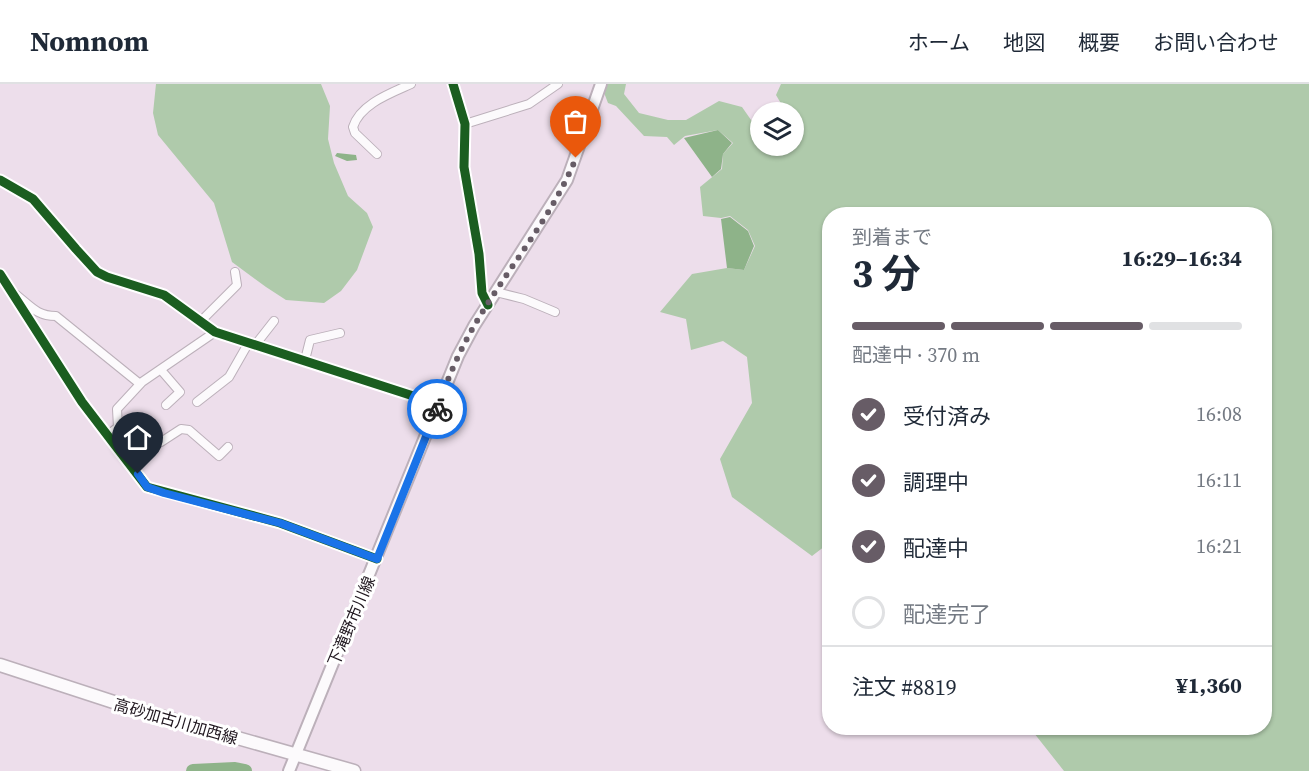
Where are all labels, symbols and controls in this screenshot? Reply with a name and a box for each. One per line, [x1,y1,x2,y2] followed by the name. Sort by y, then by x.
[30,22,149,60] text: Nomnom
[908,28,970,57] text: ホーム
[1003,28,1045,57] text: 地図
[1078,28,1120,57] text: 概要
[1153,28,1279,57] text: お問い合わせ
[550,96,601,158] pin
[750,102,804,156] map controls
[750,102,804,156] button: layers
[559,105,592,138] icon: bag
[852,223,932,251] text: 到着まで
[1122,243,1242,273] text: 16:29–16:34
[852,247,920,300] text: 3 分
[852,341,980,369] text: 配達中 · 370 m
[407,379,467,439] courier
[421,393,454,426] icon: bike
[852,398,885,431] icon: check
[1196,400,1242,428] text: 16:08
[903,401,991,431] text: 受付済み
[112,412,163,474] pin
[121,421,154,454] icon: home
[852,464,885,497] icon: check
[1196,466,1242,494] text: 16:11
[903,467,969,497] text: 調理中
[852,530,885,563] icon: check
[1196,532,1242,560] text: 16:21
[903,533,969,563] text: 配達中
[322,573,380,669] street label: 下滝野市川線
[903,599,991,629] text: 配達完了
[1176,670,1242,700] text: ¥1,360
[852,672,957,702] text: 注文 #8819
[111,693,241,749] street label: 高砂加古川加西線

